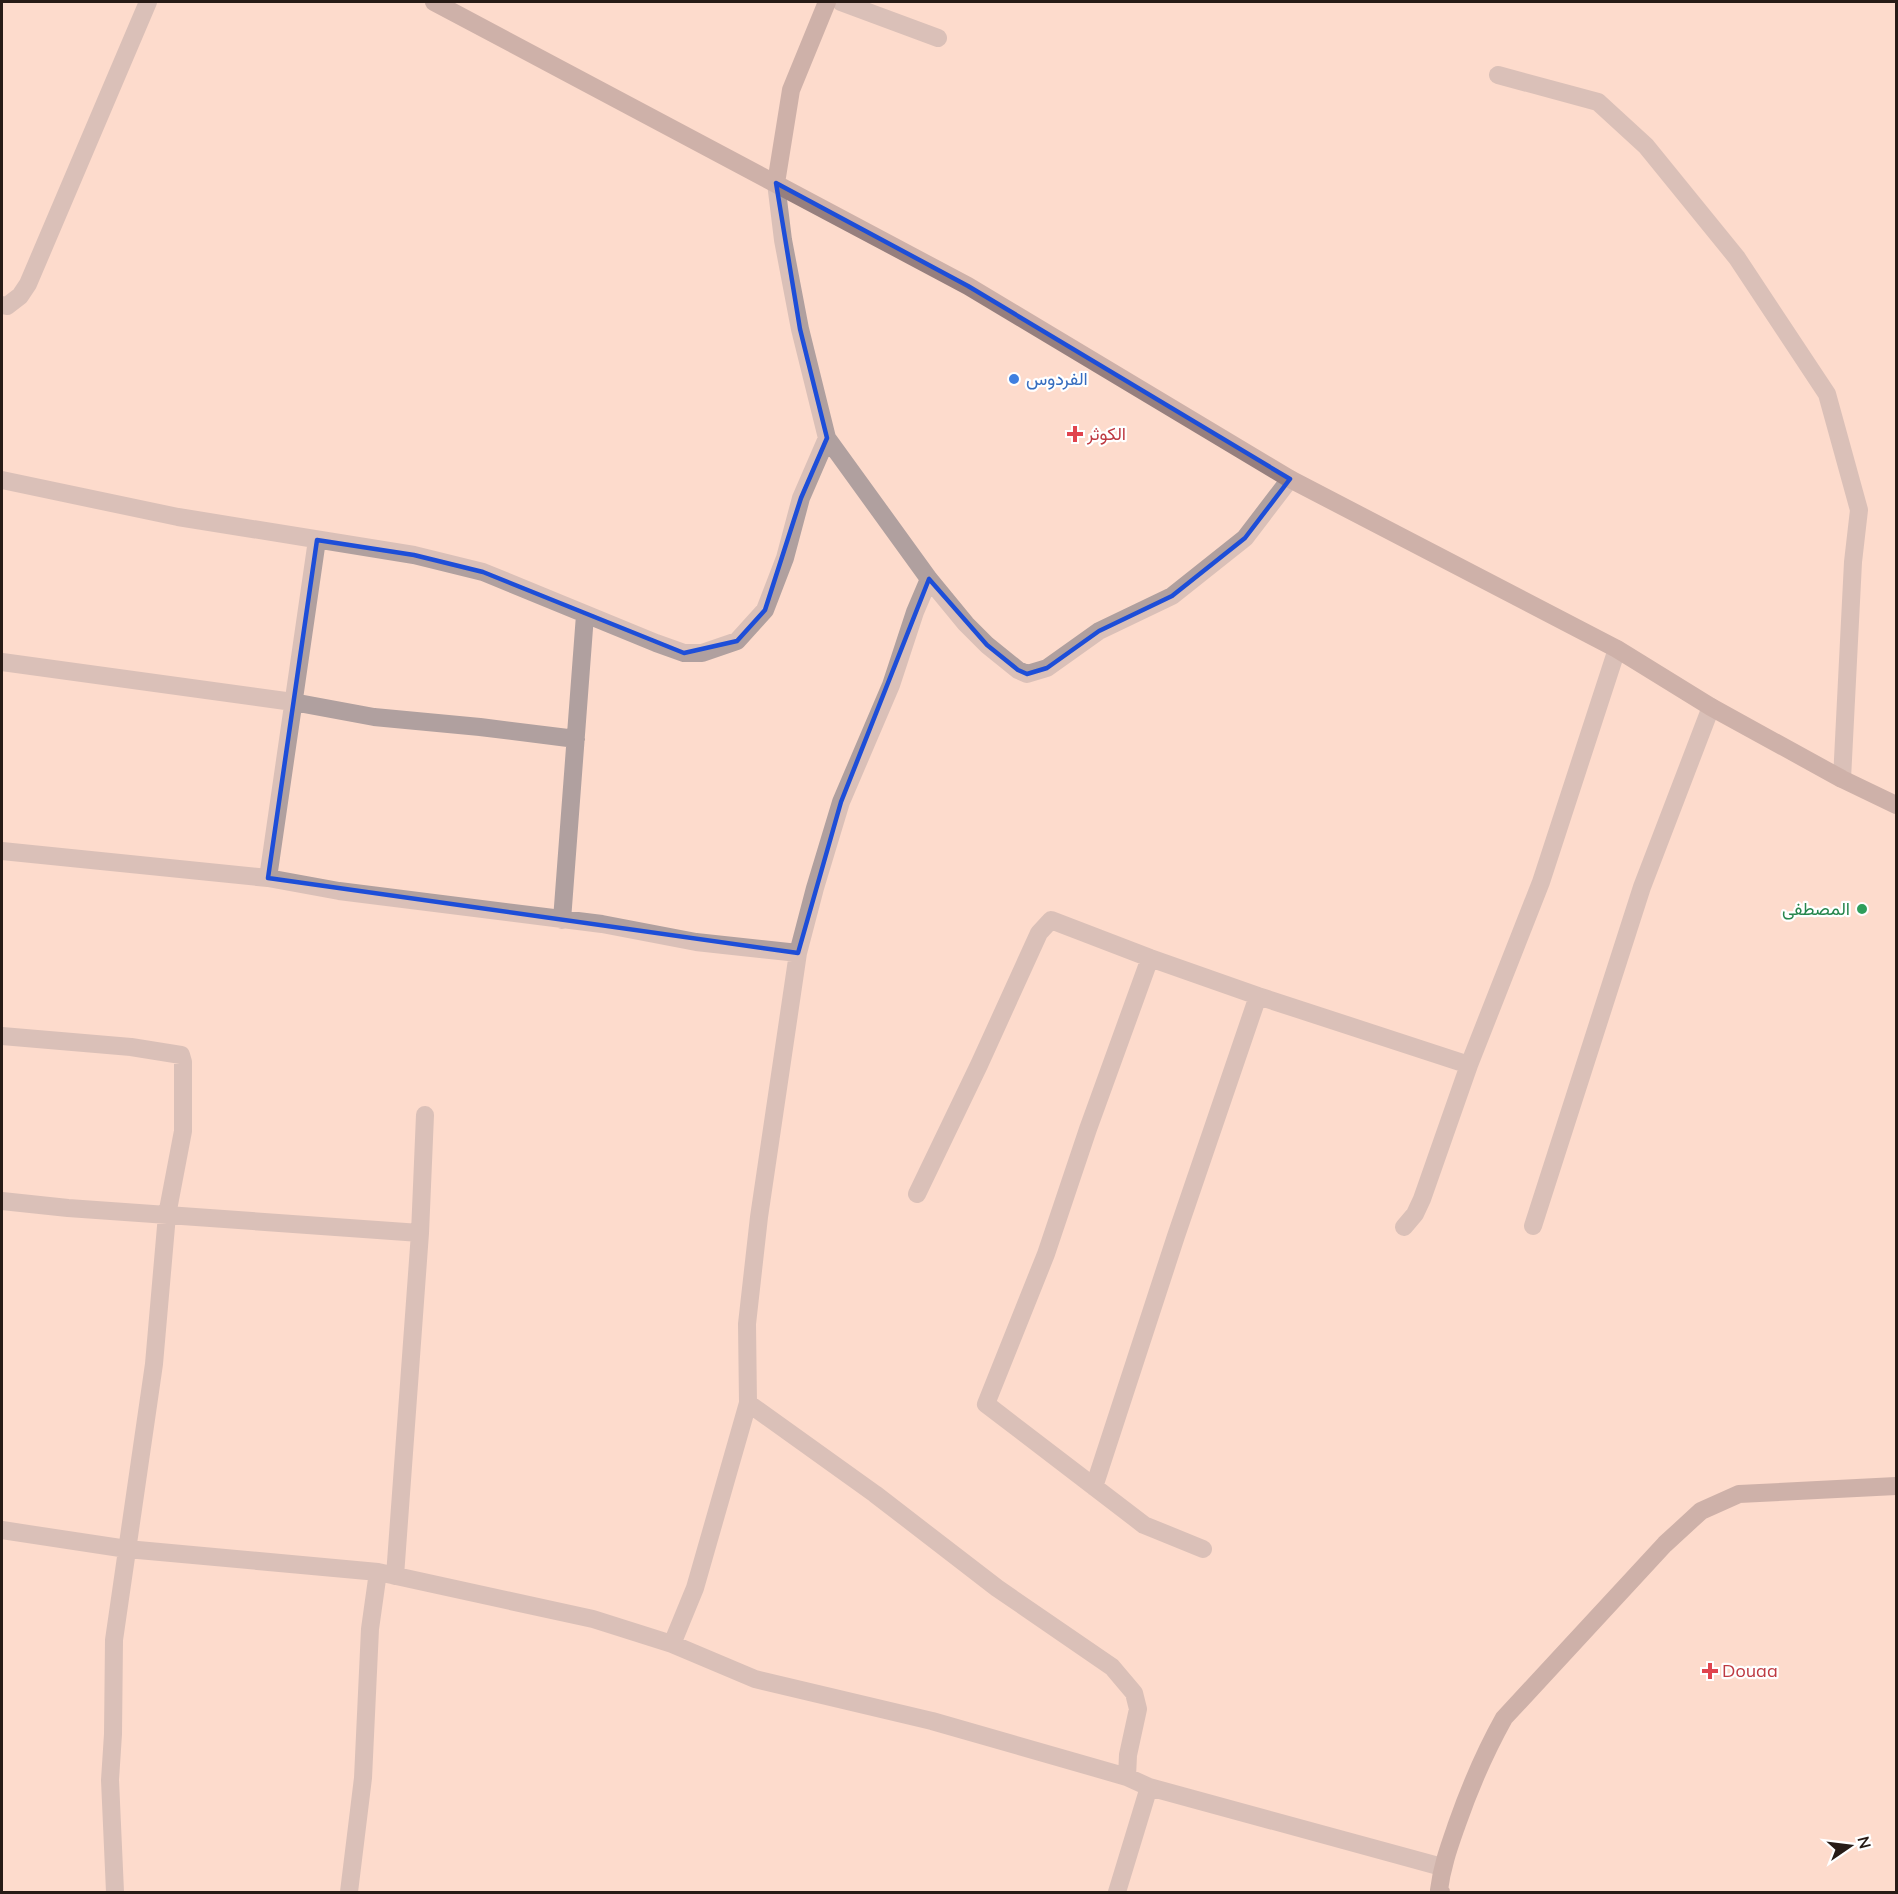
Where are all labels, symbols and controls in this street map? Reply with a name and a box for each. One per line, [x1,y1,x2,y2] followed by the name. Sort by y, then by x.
[1026,367,1088,390] place label: الفردوس
[1007,372,1021,386] marker: الفردوس
[1086,422,1126,445] place label: الكوثر
[1068,427,1082,441] marker: الكوثر
[1782,897,1850,920] place label: المصطفى
[1855,902,1869,916] marker: المصطفى
[1722,1659,1778,1682] place label: Douaa
[1703,1664,1717,1678] marker: Douaa
[1820,1816,1880,1876] north arrow
[1853,1834,1876,1851] text: N

